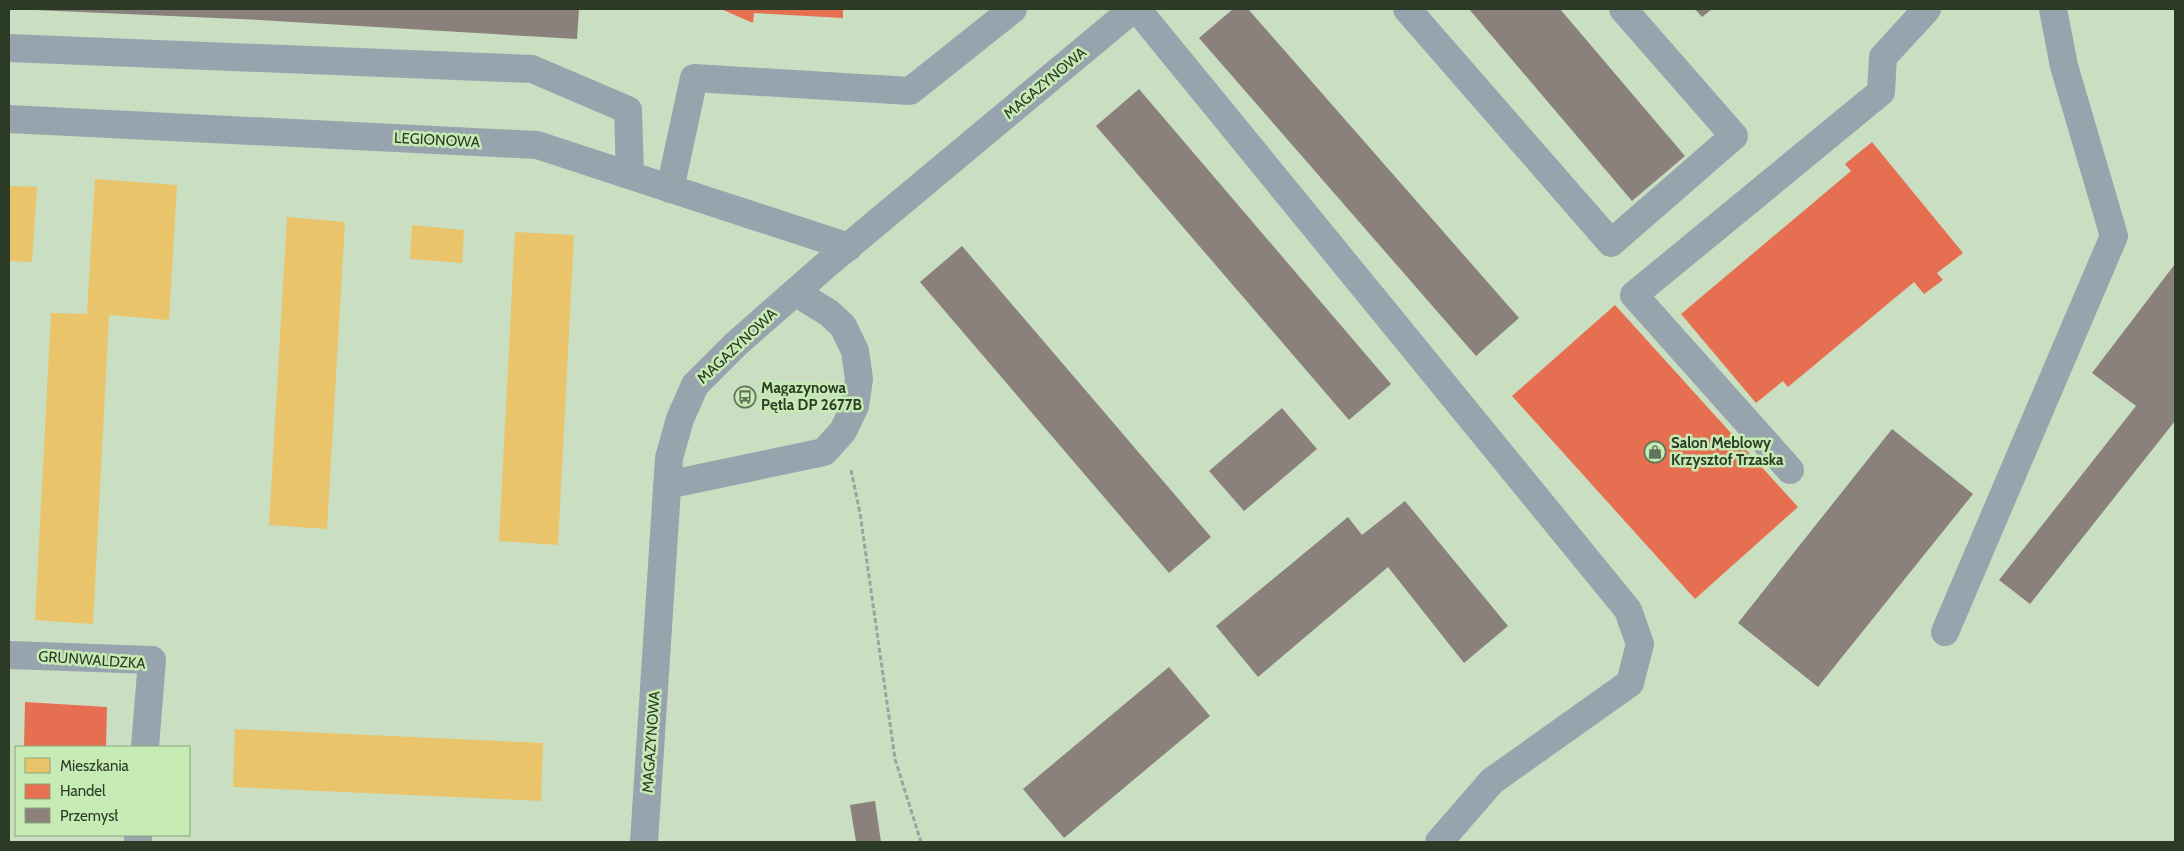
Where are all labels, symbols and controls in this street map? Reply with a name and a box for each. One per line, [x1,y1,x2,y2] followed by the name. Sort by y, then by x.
[1000,43,1091,123] street label: MAGAZYNOWA
[394,129,481,151] street label: LEGIONOWA
[693,304,781,387] street label: MAGAZYNOWA
[761,379,862,414] place label: Magazynowa Pętla DP 2677B
[733,385,757,409] bus stop icon: Magazynowa Pętla DP 2677B
[1671,434,1784,469] place label: Salon Meblowy Krzysztof Trzaska
[1643,440,1667,464] shop icon: Salon Meblowy Krzysztof Trzaska
[38,647,147,673] street label: GRUNWALDZKA
[638,690,664,794] street label: MAGAZYNOWA
[15,746,190,836] legend
[60,757,130,775] text: Mieszkania
[60,782,106,800] text: Handel
[60,807,118,825] text: Przemysł

